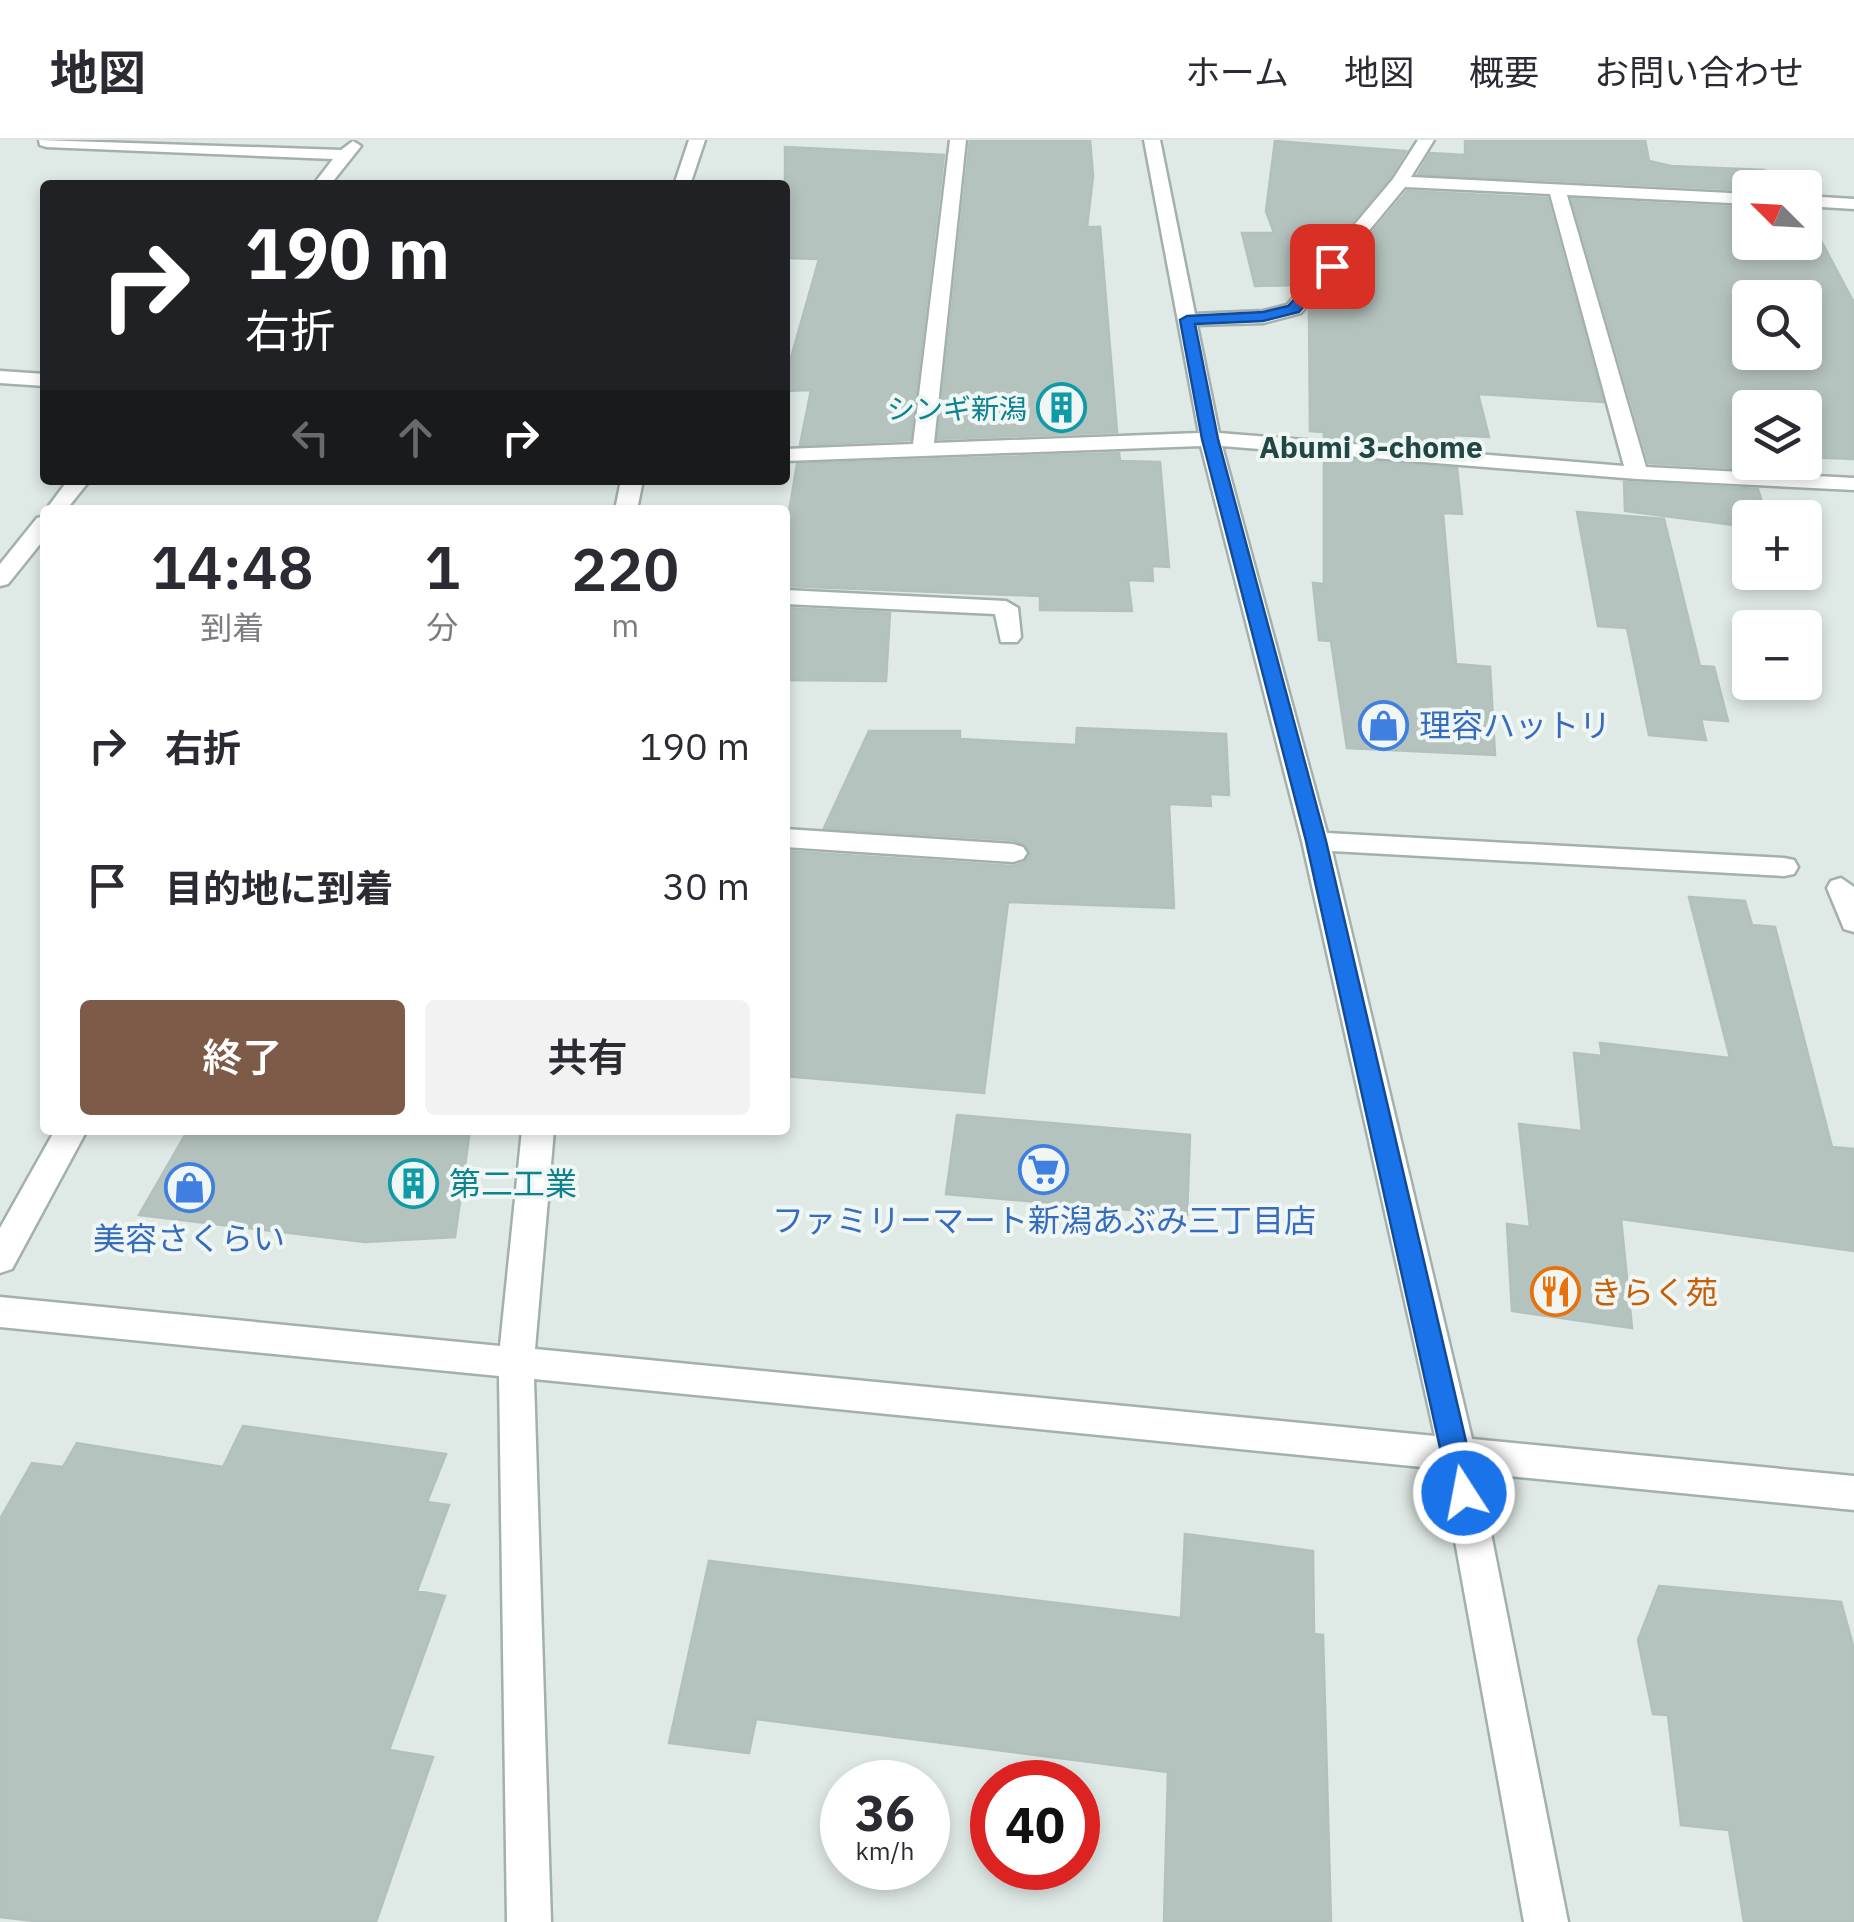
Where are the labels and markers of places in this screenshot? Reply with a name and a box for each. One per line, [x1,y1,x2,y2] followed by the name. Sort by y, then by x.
[1290,224,1375,309] pin
[1036,382,1088,434] building icon: シンギ新潟
[887,390,1027,427] place label: シンギ新潟
[1358,699,1410,751] shop icon: 理容ハットリ
[1419,704,1611,746] place label: 理容ハットリ
[1018,1144,1070,1196] supermarket icon: ファミリーマート新潟あぶみ三丁目店
[388,1157,440,1209] building icon: 第二工業
[163,1162,215,1214] shop icon: 美容さくらい
[449,1162,577,1204] place label: 第二工業
[772,1199,1316,1241] place label: ファミリーマート新潟あぶみ三丁目店
[93,1217,285,1259] place label: 美容さくらい
[1529,1266,1581,1318] restaurant icon: きらく苑
[1590,1271,1718,1313] place label: きらく苑

